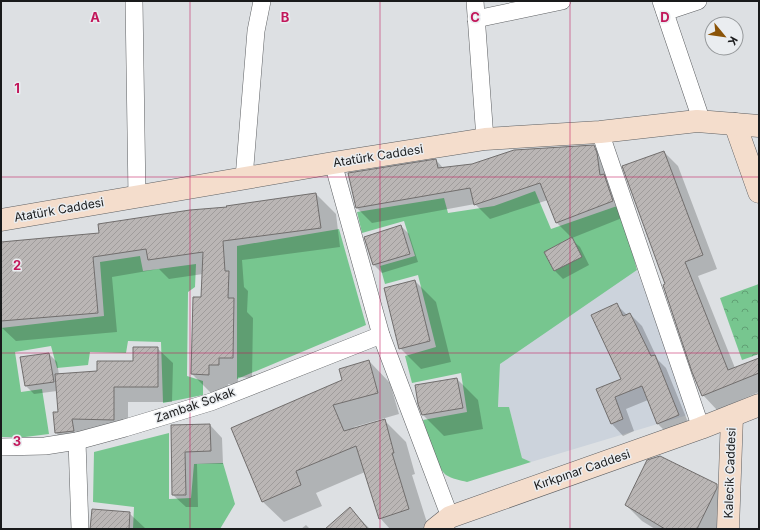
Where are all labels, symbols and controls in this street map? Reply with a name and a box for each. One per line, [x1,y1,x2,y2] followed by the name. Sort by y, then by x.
[90,9,100,25] text: A
[281,9,290,25] text: B
[470,9,480,25] text: C
[660,9,670,25] text: D
[704,16,744,56] north arrow
[725,34,741,48] text: K
[14,80,20,96] text: 1
[332,141,424,170] street label: Atatürk Caddesi
[13,194,105,225] street label: Atatürk Caddesi
[13,257,21,273] text: 2
[153,384,237,425] street label: Zambak Sokak
[720,427,739,519] street label: Kalecik Caddesi
[13,433,21,449] text: 3
[532,446,632,493] street label: Kırkpınar Caddesi

